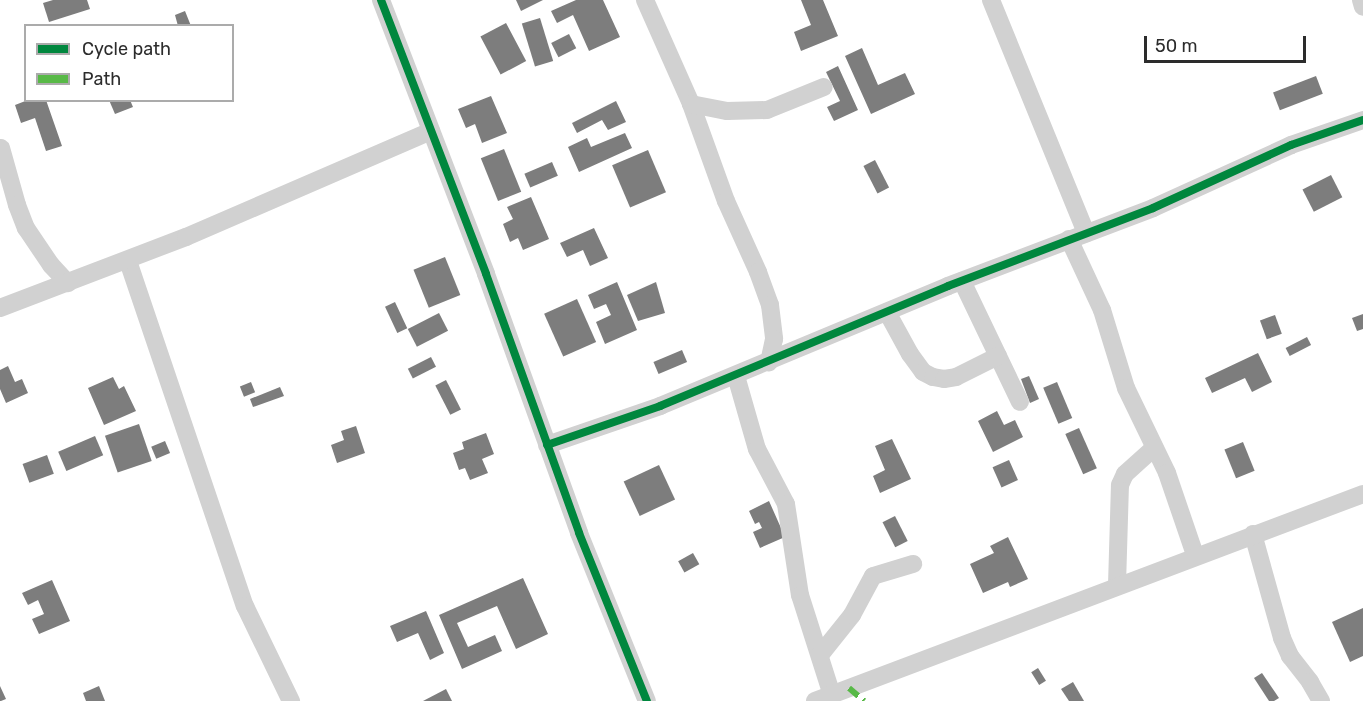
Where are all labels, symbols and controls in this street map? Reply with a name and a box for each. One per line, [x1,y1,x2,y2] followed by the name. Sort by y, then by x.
[24,24,234,102] legend
[1147,24,1309,62] scale bar
[1155,35,1198,57] text: 50 m
[82,38,171,60] text: Cycle path
[82,68,121,90] text: Path

